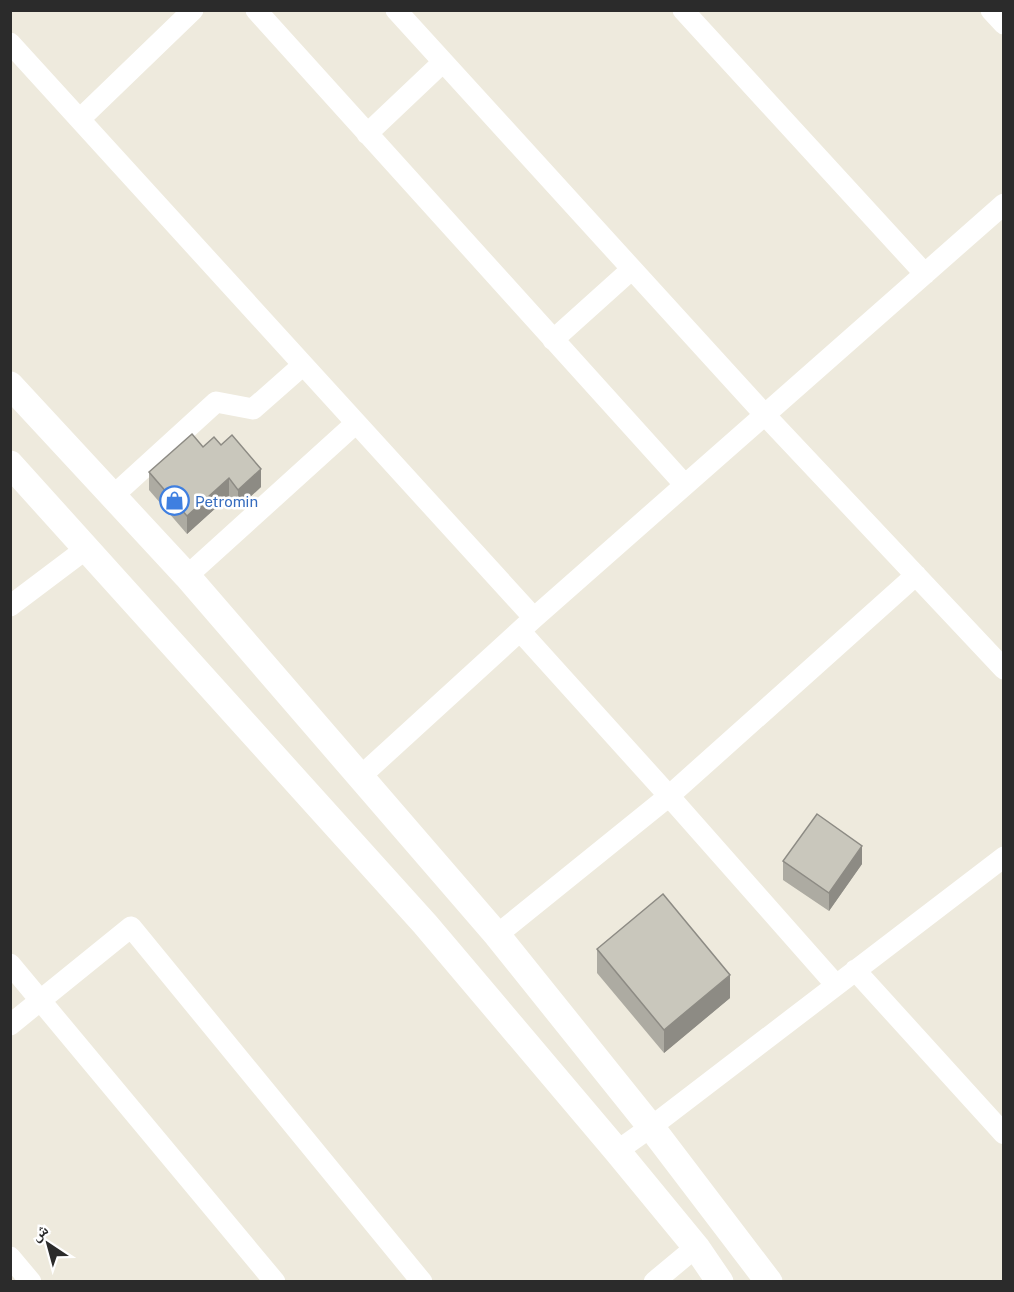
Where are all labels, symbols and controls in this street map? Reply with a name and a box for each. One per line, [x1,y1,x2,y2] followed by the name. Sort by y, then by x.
[158,485,190,517] shop icon: Petromin
[195,493,258,510] place label: Petromin
[18,1214,78,1274] north arrow
[27,1220,52,1245] text: ش

